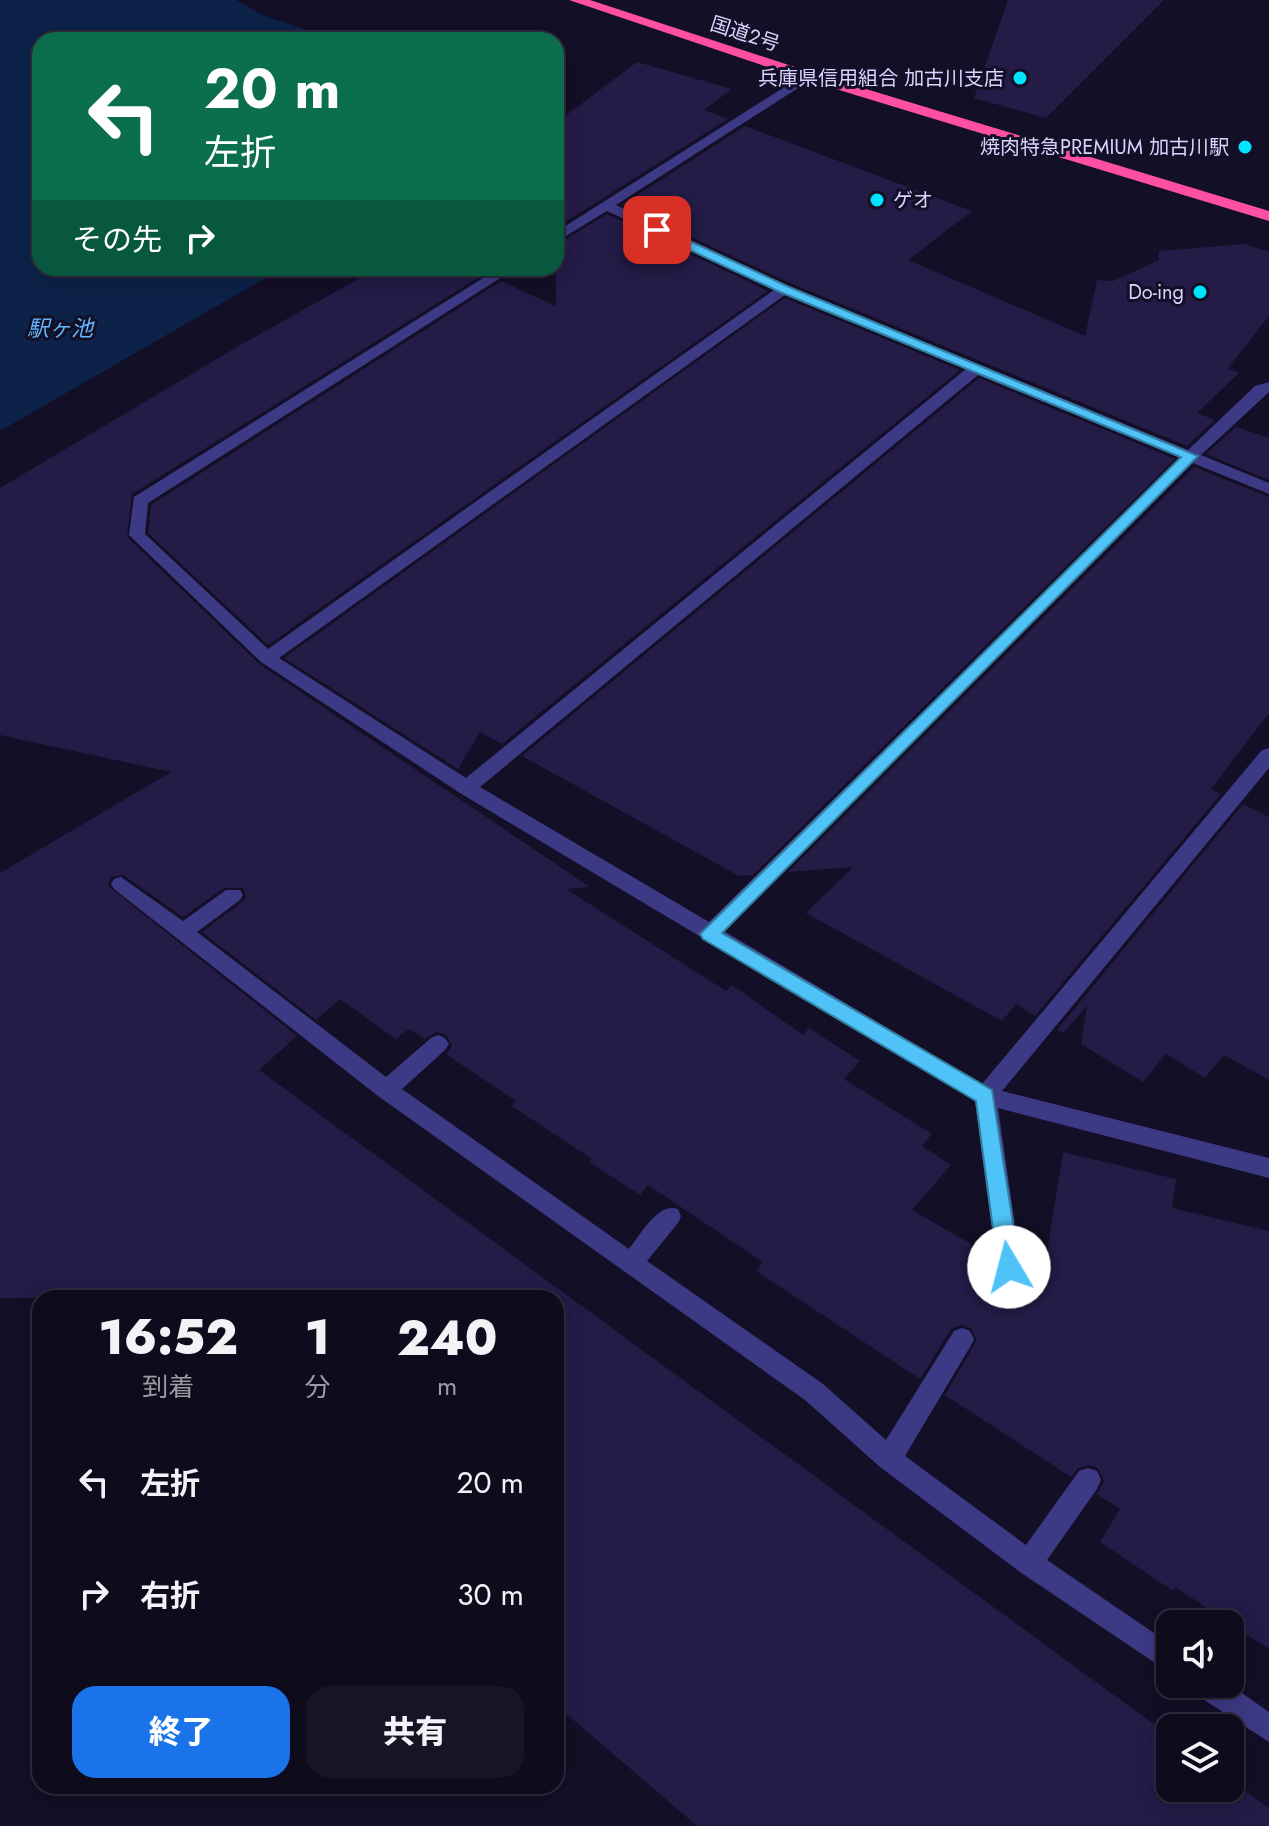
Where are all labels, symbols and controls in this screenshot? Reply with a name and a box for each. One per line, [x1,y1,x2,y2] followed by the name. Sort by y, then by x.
[707,9,783,59] street label: 国道2号
[204,48,341,129] text: 20 m
[72,64,176,168] icon: left
[758,64,1004,93] place label: 兵庫県信用組合 加古川支店
[1011,69,1029,87] marker: 兵庫県信用組合 加古川支店
[204,126,276,178] text: 左折
[980,133,1229,162] place label: 焼肉特急PREMIUM 加古川駅
[1236,138,1254,156] marker: 焼肉特急PREMIUM 加古川駅
[893,186,933,215] place label: ゲオ
[868,191,886,209] marker: ゲオ
[623,196,691,264] pin
[635,208,679,252] icon: arrive
[178,216,222,260] icon: right
[72,218,162,261] text: その先
[1128,278,1184,307] place label: Do-ing
[1191,283,1209,301] marker: Do-ing
[27,312,95,344] water label: 駅ヶ池
[967,1225,1051,1309] position arrow
[99,1303,238,1372] text: 16:52
[305,1303,330,1372] text: 1
[397,1304,497,1373] text: 240
[437,1367,457,1405] text: m
[142,1368,194,1406] text: 到着
[304,1368,330,1406] text: 分
[72,1460,116,1504] icon: left
[457,1461,524,1504] text: 20 m
[140,1462,200,1505] text: 左折
[72,1572,116,1616] icon: right
[457,1573,524,1616] text: 30 m
[140,1574,200,1617] text: 右折
[1156,1610,1244,1802] map controls
[1156,1610,1244,1698] button: sound
[72,1686,290,1778] button: 終了
[306,1686,524,1778] button: 共有
[1156,1714,1244,1802] button: layers

